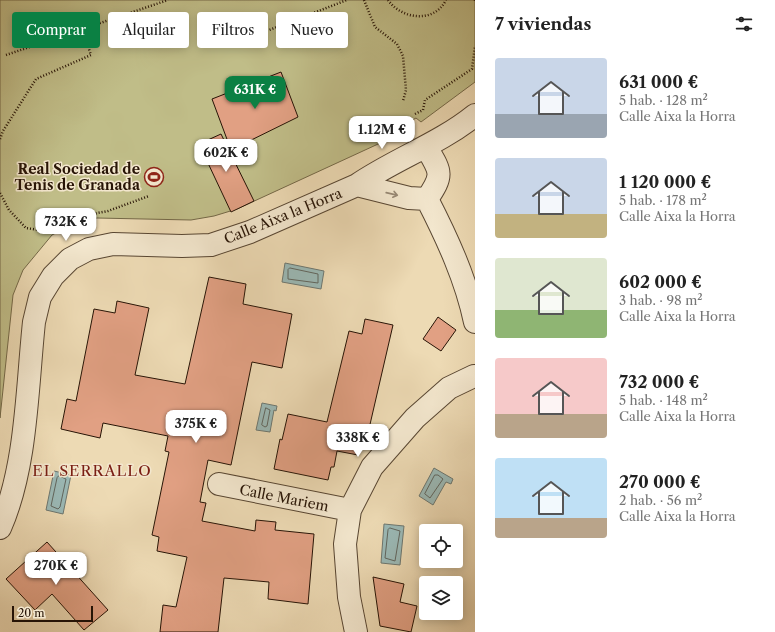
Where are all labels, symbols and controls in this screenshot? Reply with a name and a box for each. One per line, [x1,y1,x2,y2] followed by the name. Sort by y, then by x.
[12,12,100,48] chip: Comprar
[108,12,189,48] chip: Alquilar
[197,12,268,48] chip: Filtros
[276,12,348,48] chip: Nuevo
[733,13,755,35] icon: filters
[495,14,591,34] text: 7 viviendas
[619,72,698,92] text: 631 000 €
[527,74,575,122] icon: home
[222,76,288,110] pin: 631K €
[234,81,276,97] text: 631K €
[619,92,708,108] text: 5 hab. · 128 m²
[619,108,736,124] text: Calle Aixa la Horra
[345,116,419,150] pin: 1.12M €
[358,121,406,137] text: 1.12M €
[193,139,259,173] pin: 602K €
[203,144,249,160] text: 602K €
[14,160,141,194] place label: Real Sociedad de Tenis de Granada
[143,166,165,188] sports icon: Real Sociedad de Tenis de Granada
[619,172,711,192] text: 1 120 000 €
[527,174,575,222] icon: home
[221,184,345,248] street label: Calle Aixa la Horra
[385,190,398,198] one-way arrow
[619,192,707,208] text: 5 hab. · 178 m²
[33,208,99,242] pin: 732K €
[619,208,736,224] text: Calle Aixa la Horra
[44,213,88,229] text: 732K €
[619,272,702,292] text: 602 000 €
[527,274,575,322] icon: home
[619,292,703,308] text: 3 hab. · 98 m²
[619,308,736,324] text: Calle Aixa la Horra
[619,372,699,392] text: 732 000 €
[527,374,575,422] icon: home
[619,392,708,408] text: 5 hab. · 148 m²
[619,408,736,424] text: Calle Aixa la Horra
[163,410,229,444] pin: 375K €
[175,415,217,431] text: 375K €
[325,424,391,458] pin: 338K €
[336,429,380,445] text: 338K €
[32,461,152,480] district label: EL SERRALLO
[619,472,701,492] text: 270 000 €
[527,474,575,522] icon: home
[238,481,330,515] street label: Calle Mariem
[619,492,702,508] text: 2 hab. · 56 m²
[619,508,736,524] text: Calle Aixa la Horra
[419,524,463,620] map controls
[419,524,463,568] button: locate
[23,552,89,586] pin: 270K €
[34,557,78,573] text: 270K €
[419,576,463,620] button: layers
[12,604,93,623] scale bar
[18,606,44,620] text: 20 m

